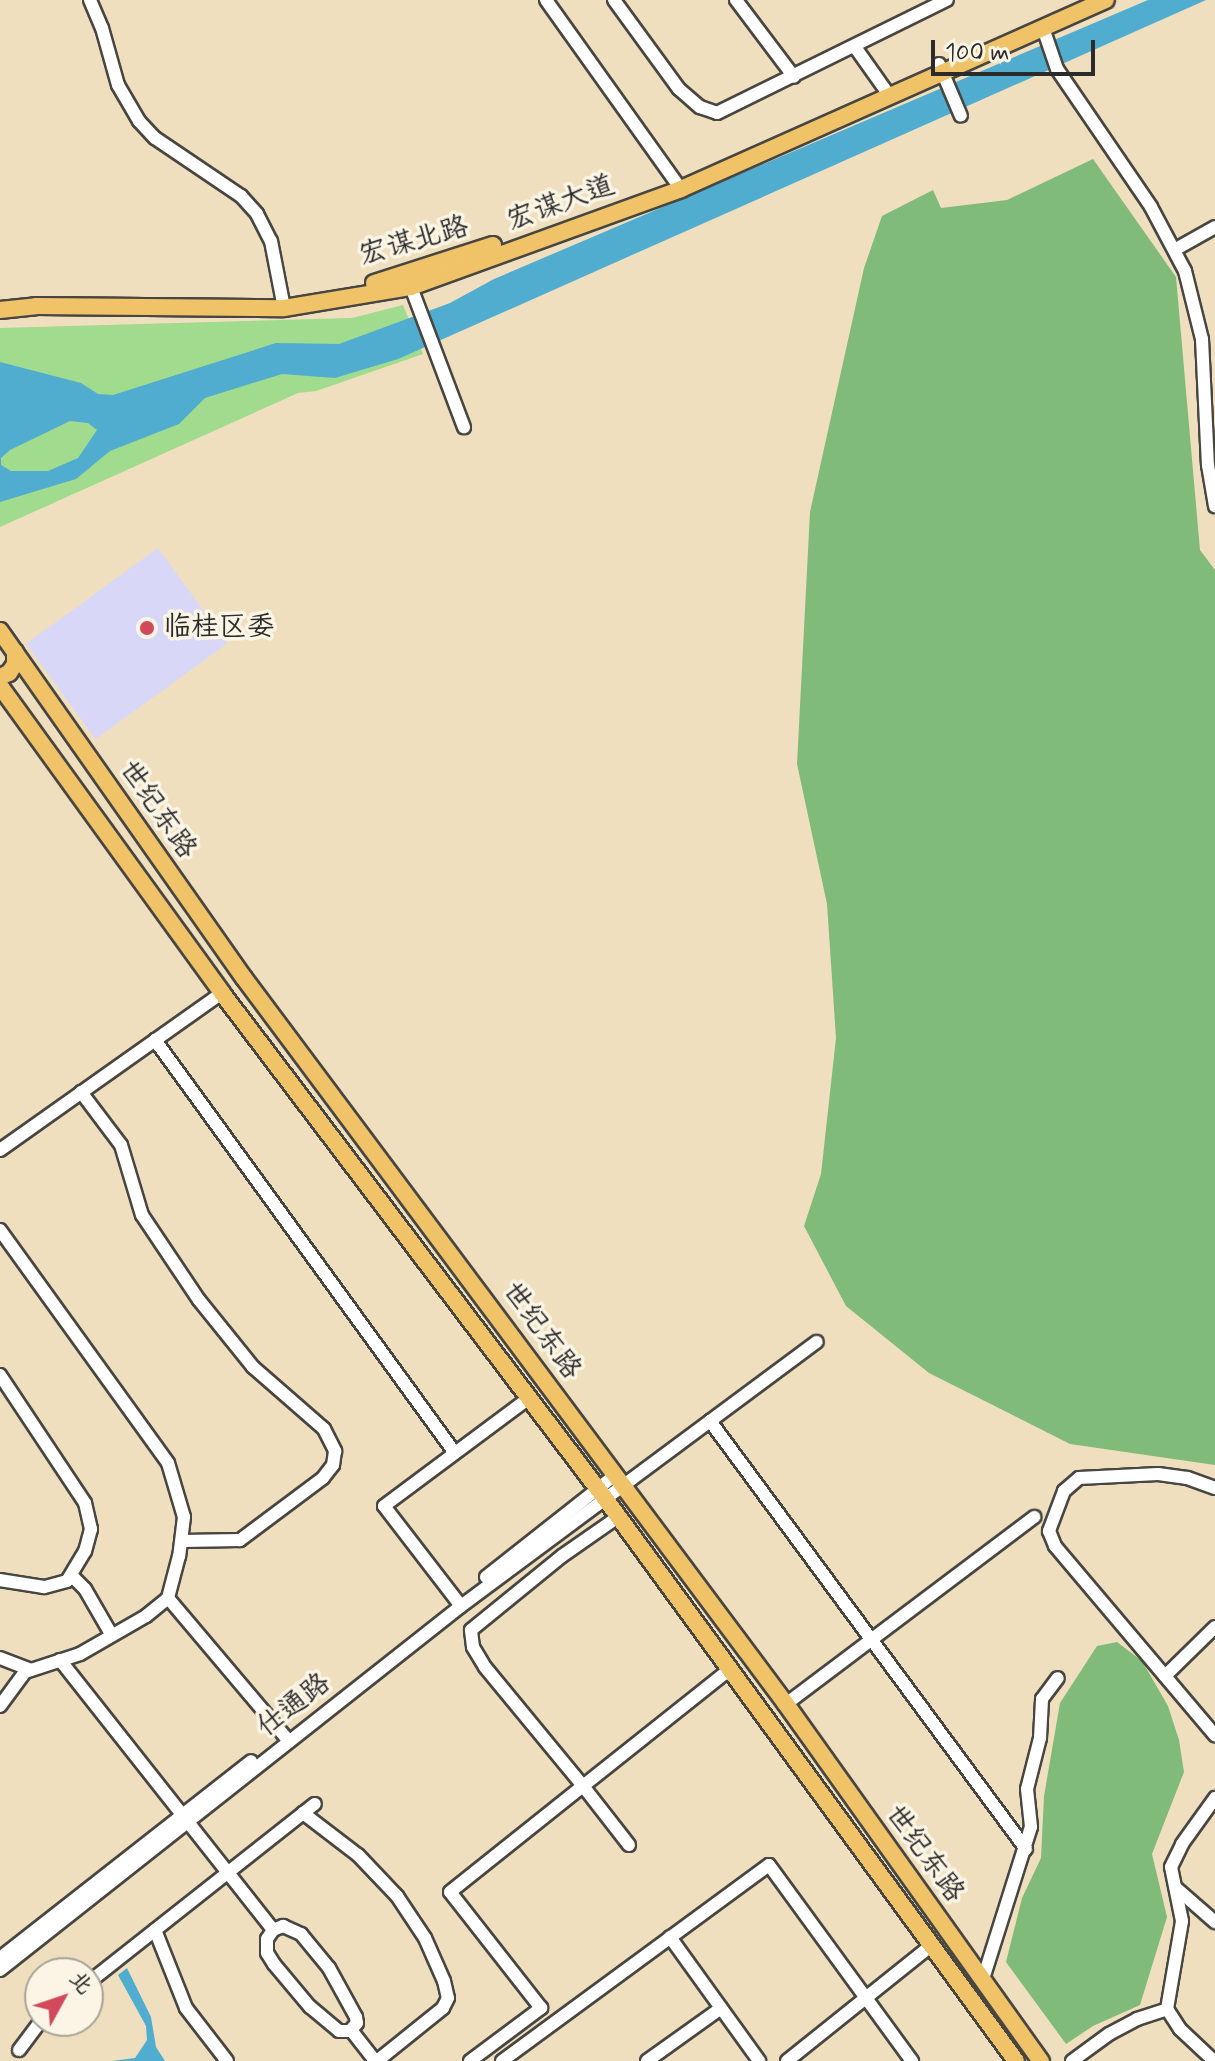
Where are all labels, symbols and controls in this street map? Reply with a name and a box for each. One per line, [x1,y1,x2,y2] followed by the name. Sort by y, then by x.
[935,24,1099,74] scale bar
[945,38,1009,69] text: 100 m
[503,169,619,239] street label: 宏谋大道
[356,210,472,274] street label: 宏谋北路
[163,611,275,645] place label: 临桂区委
[138,619,156,637] marker: 临桂区委
[111,754,203,866] street label: 世纪东路
[494,1276,588,1386] street label: 世纪东路
[251,1667,337,1745] street label: 仕通路
[877,1799,971,1909] street label: 世纪东路
[24,1957,104,2037] north arrow
[63,1965,99,2000] text: 北

